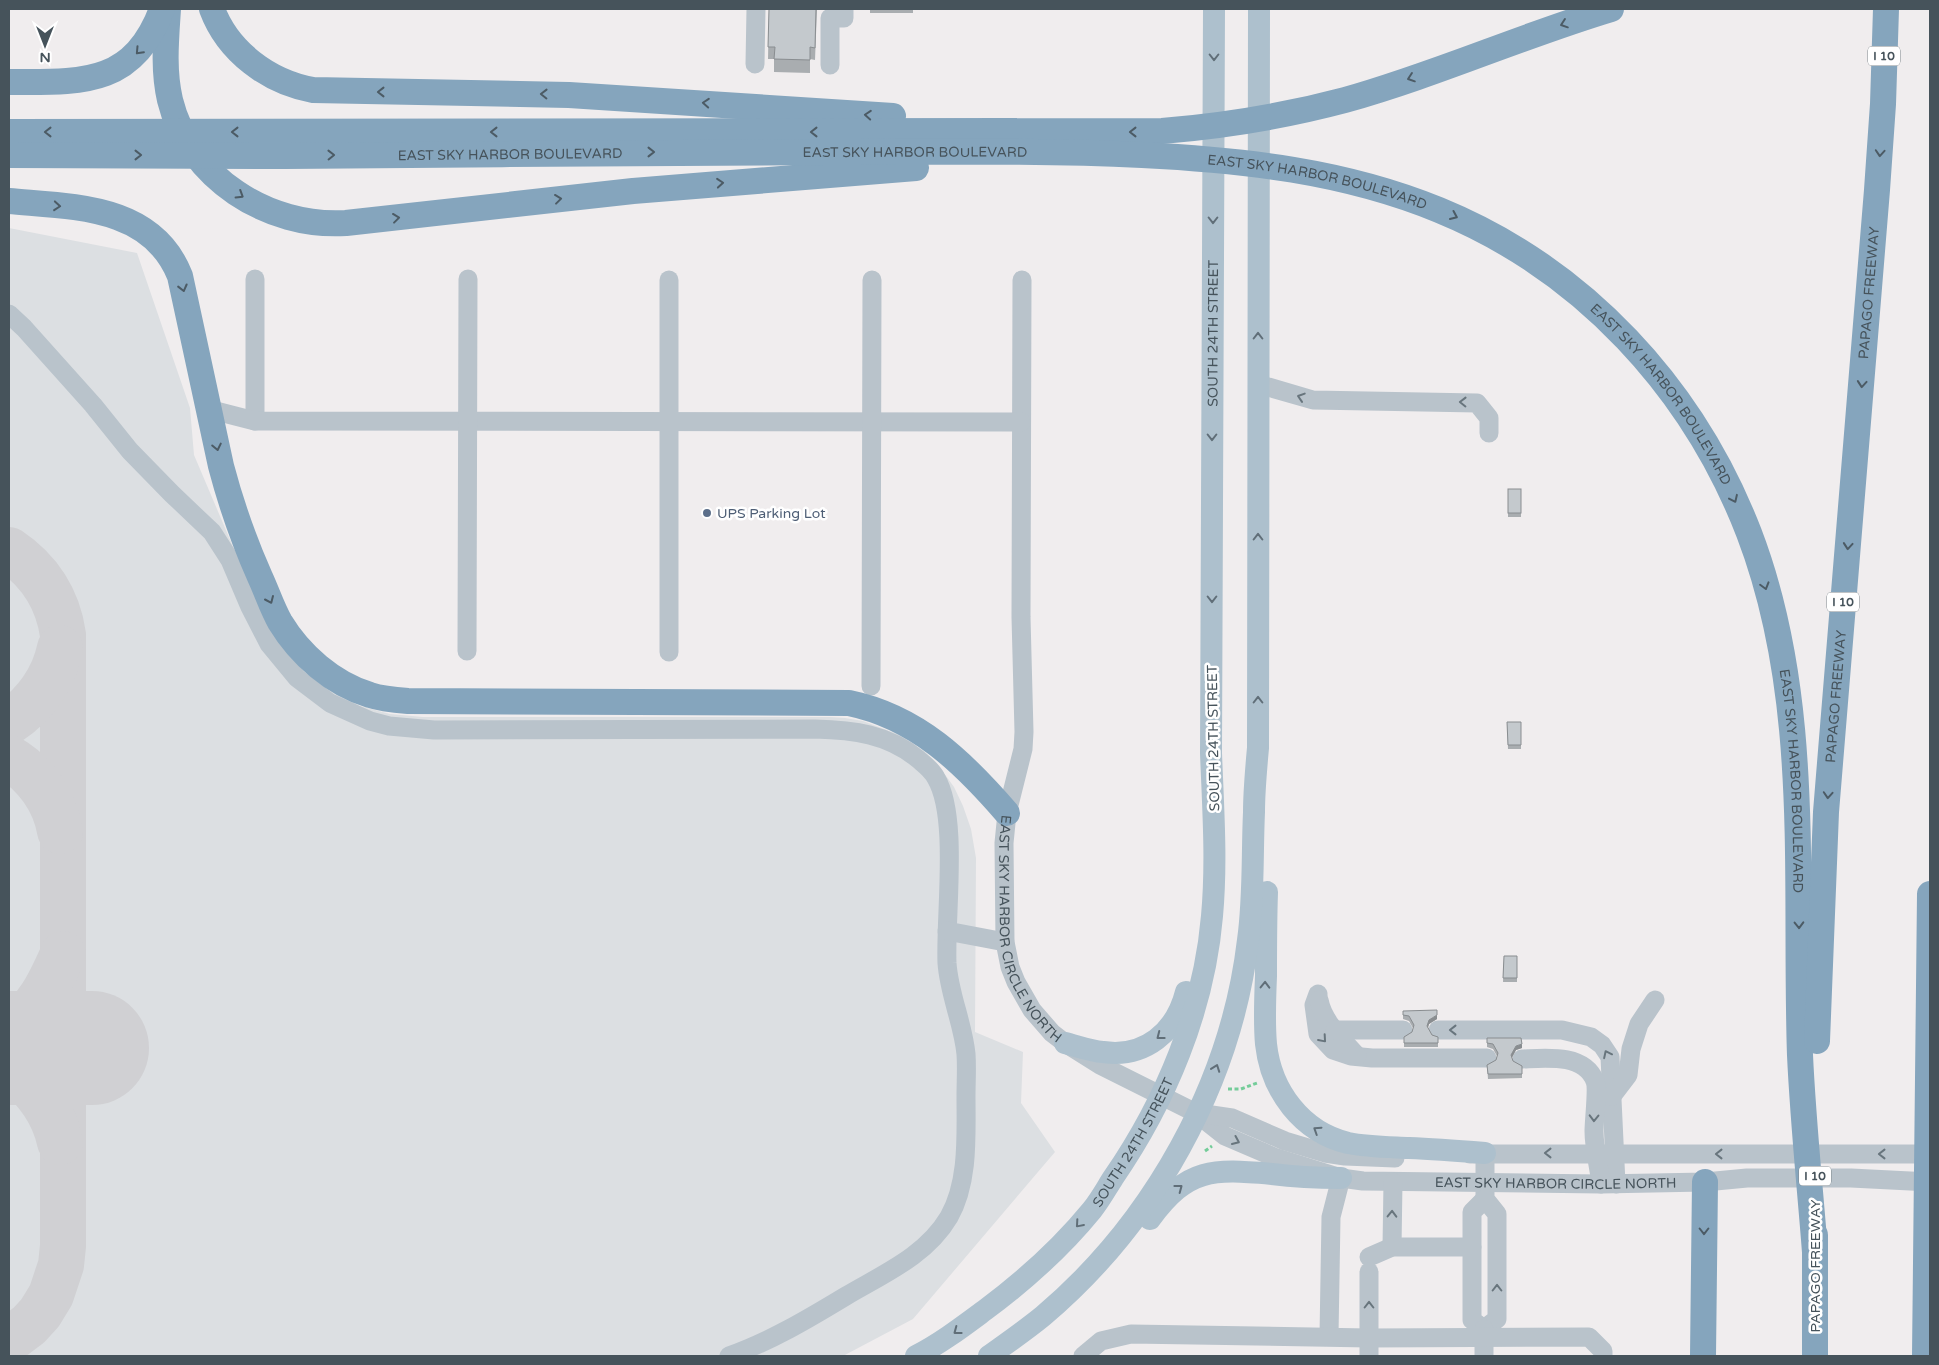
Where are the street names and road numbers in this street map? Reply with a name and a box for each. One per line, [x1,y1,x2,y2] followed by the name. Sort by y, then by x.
[1868,46,1900,66] road number: I 10
[803,144,1027,161] street label: EAST SKY HARBOR BOULEVARD
[398,145,622,164] street label: EAST SKY HARBOR BOULEVARD
[1207,151,1429,214] street label: EAST SKY HARBOR BOULEVARD
[1855,226,1883,360] street label: PAPAGO FREEWAY
[1204,260,1222,407] street label: SOUTH 24TH STREET
[1587,300,1735,488] street label: EAST SKY HARBOR BOULEVARD
[1827,592,1859,612] road number: I 10
[1822,630,1850,764] street label: PAPAGO FREEWAY
[1204,664,1223,811] street label: SOUTH 24TH STREET
[1776,668,1806,893] street label: EAST SKY HARBOR BOULEVARD
[995,814,1065,1046] street label: EAST SKY HARBOR CIRCLE NORTH
[1089,1075,1177,1210] street label: SOUTH 24TH STREET
[1799,1166,1831,1186] road number: I 10
[1435,1174,1677,1193] street label: EAST SKY HARBOR CIRCLE NORTH
[1807,1199,1824,1332] street label: PAPAGO FREEWAY

